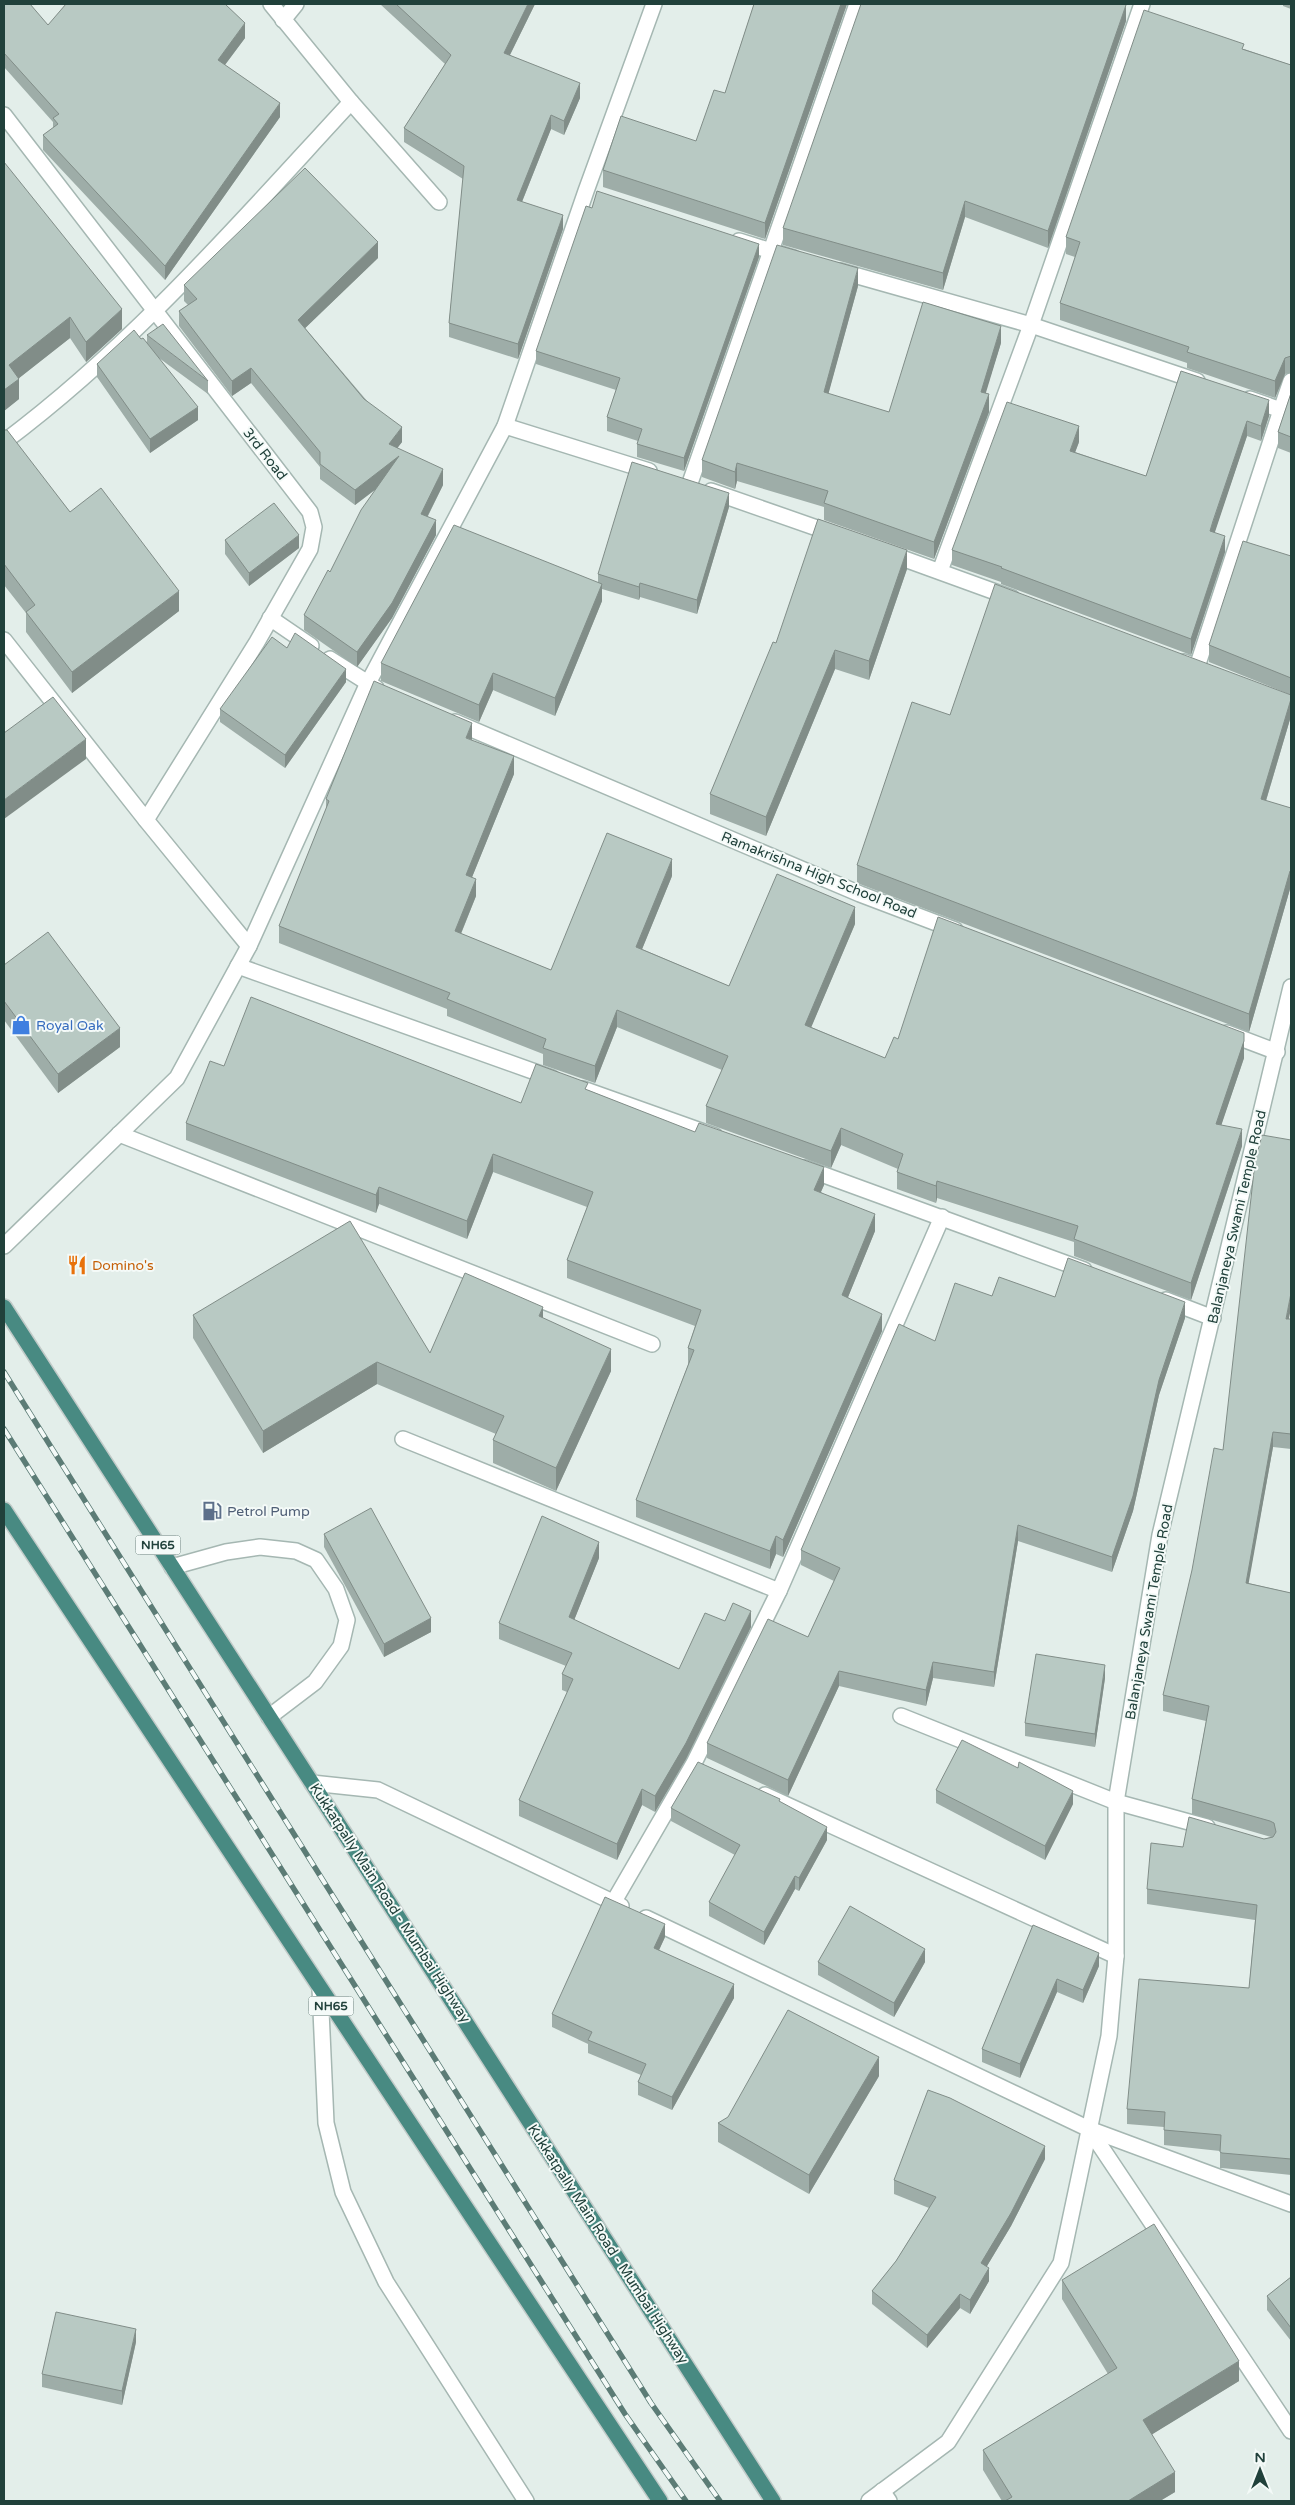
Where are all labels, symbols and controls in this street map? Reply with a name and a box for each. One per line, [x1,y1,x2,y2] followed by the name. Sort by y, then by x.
[239,424,291,484] street label: 3rd Road
[719,828,919,922] street label: Ramakrishna High School Road
[10,1014,32,1036] shop icon: Royal Oak
[36,1017,104,1034] place label: Royal Oak
[1204,1109,1270,1325] street label: Balanjaneya Swami Temple Road
[66,1254,88,1276] restaurant icon: Domino's
[92,1257,154,1274] place label: Domino's
[201,1500,223,1522] fuel station icon: Petrol Pump
[227,1503,310,1520] place label: Petrol Pump
[1122,1503,1176,1721] street label: Balanjaneya Swami Temple Road
[136,1536,180,1554] road number: NH65
[306,1780,474,2026] street label: Kukkatpally Main Road - Mumbai Highway
[308,1996,354,2015] road number: NH65
[524,2121,692,2367] street label: Kukkatpally Main Road - Mumbai Highway
[1235,2445,1285,2495] north arrow
[1254,2449,1266,2466] text: N

